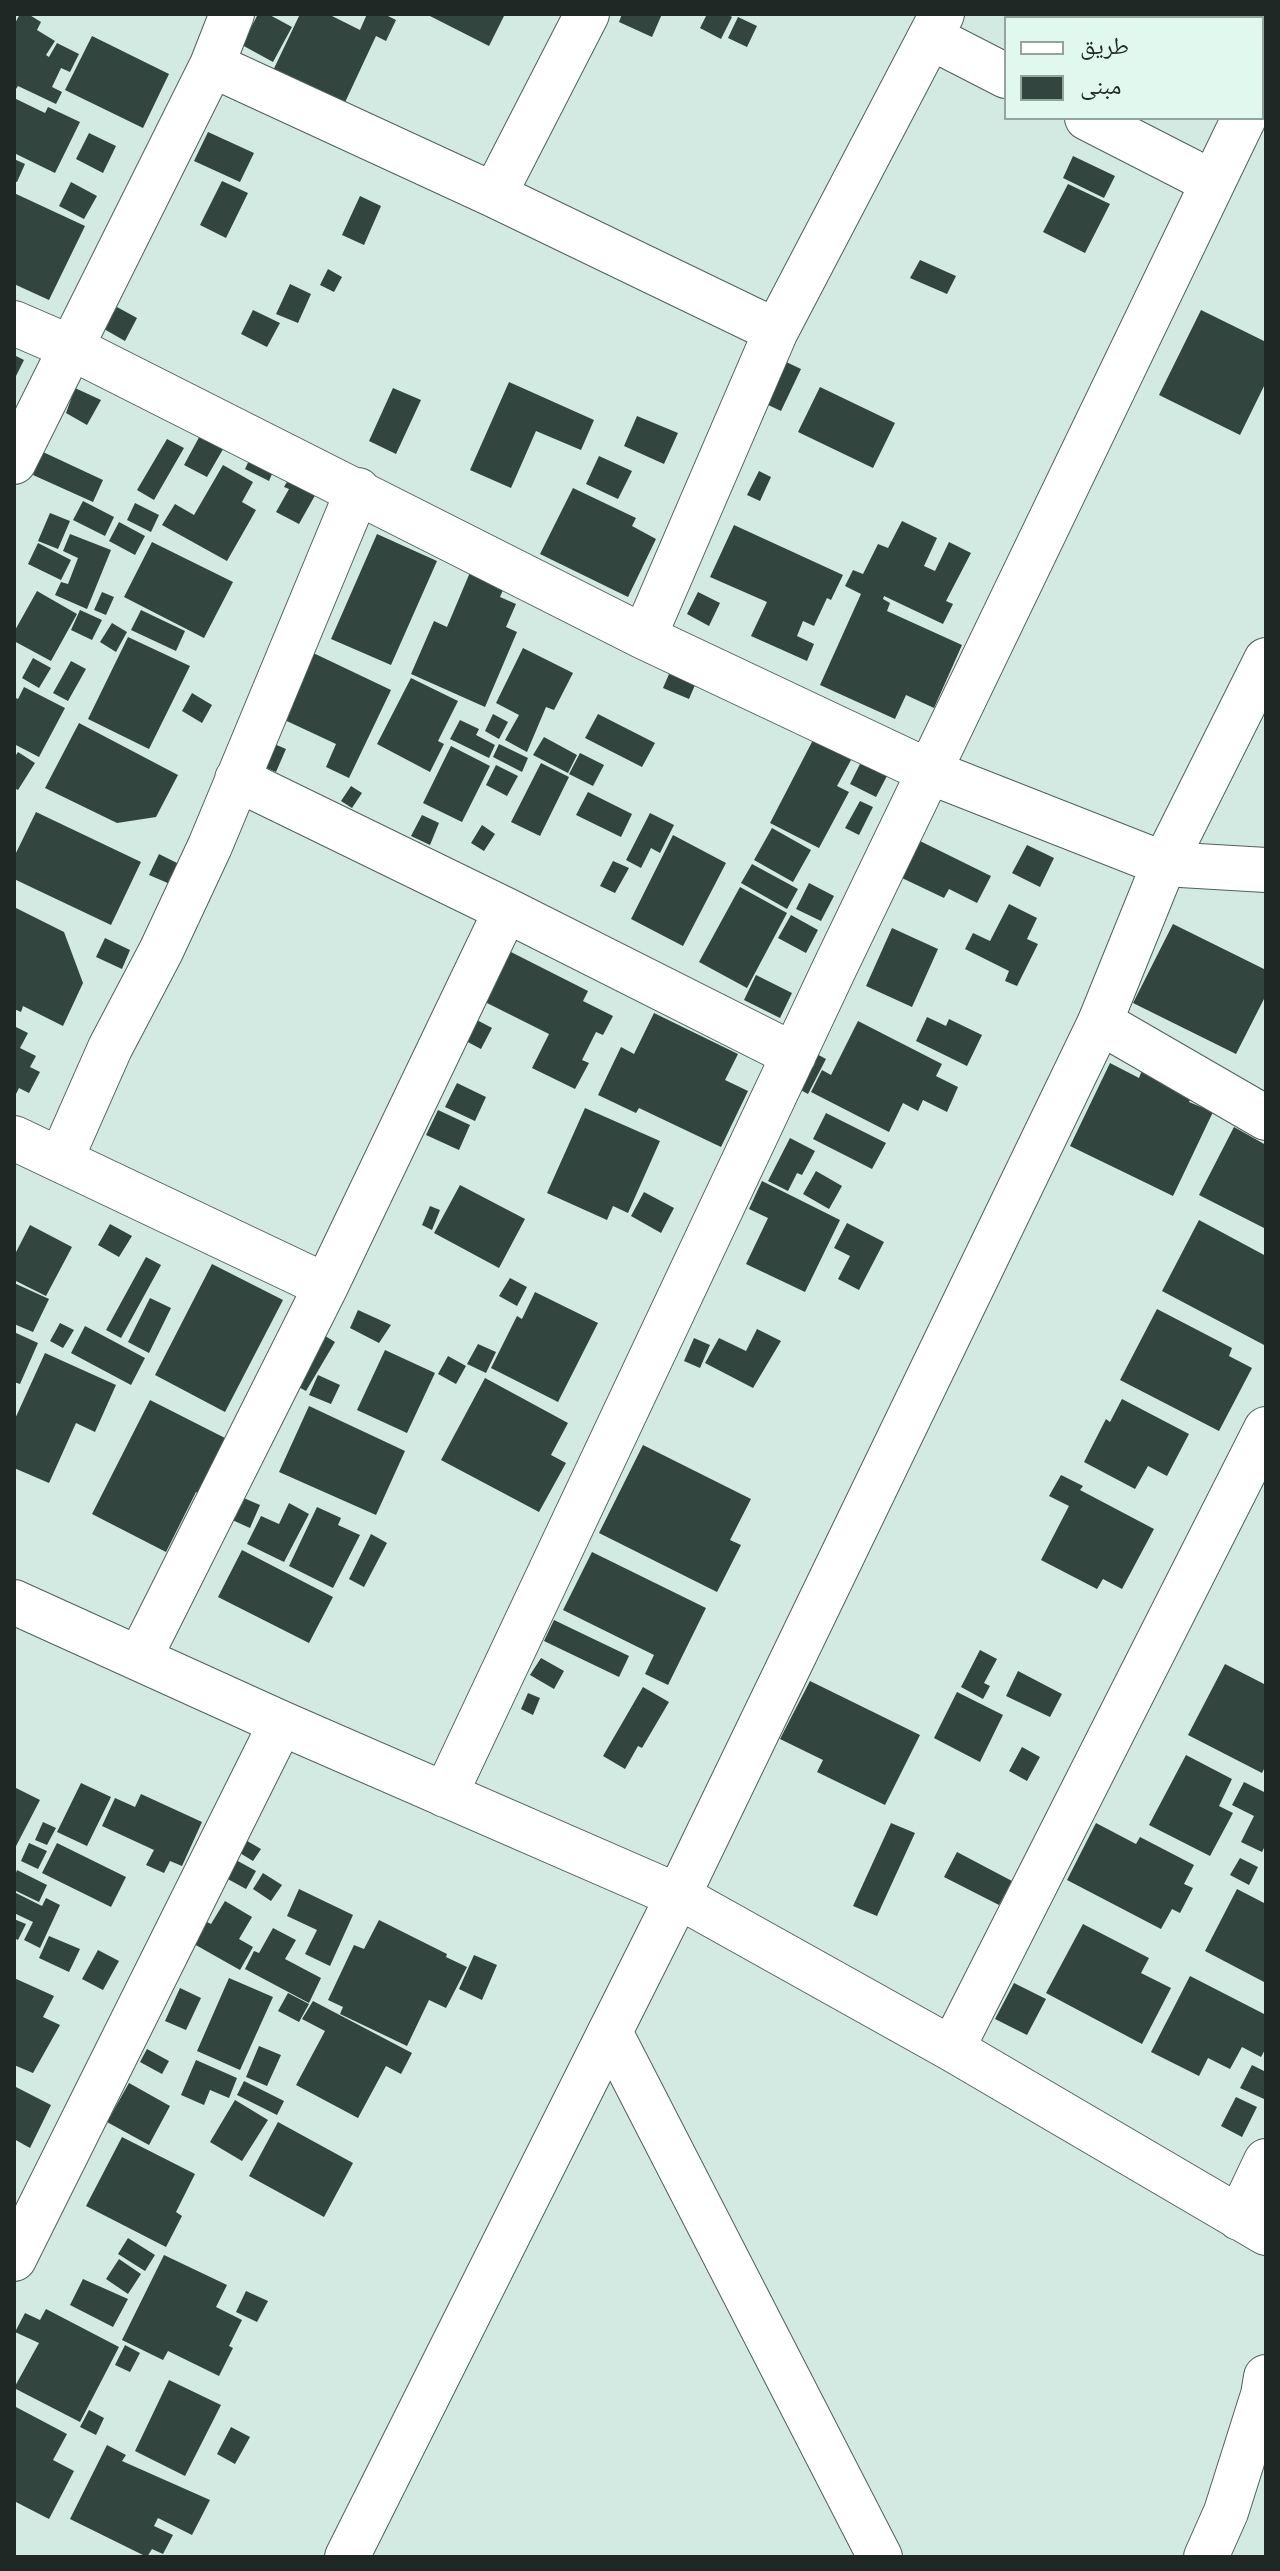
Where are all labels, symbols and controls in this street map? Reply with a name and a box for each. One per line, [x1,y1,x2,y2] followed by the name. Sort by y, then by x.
[1004,16,1264,120] legend
[1080,32,1129,61] text: طريق
[1080,72,1121,101] text: مبنى

